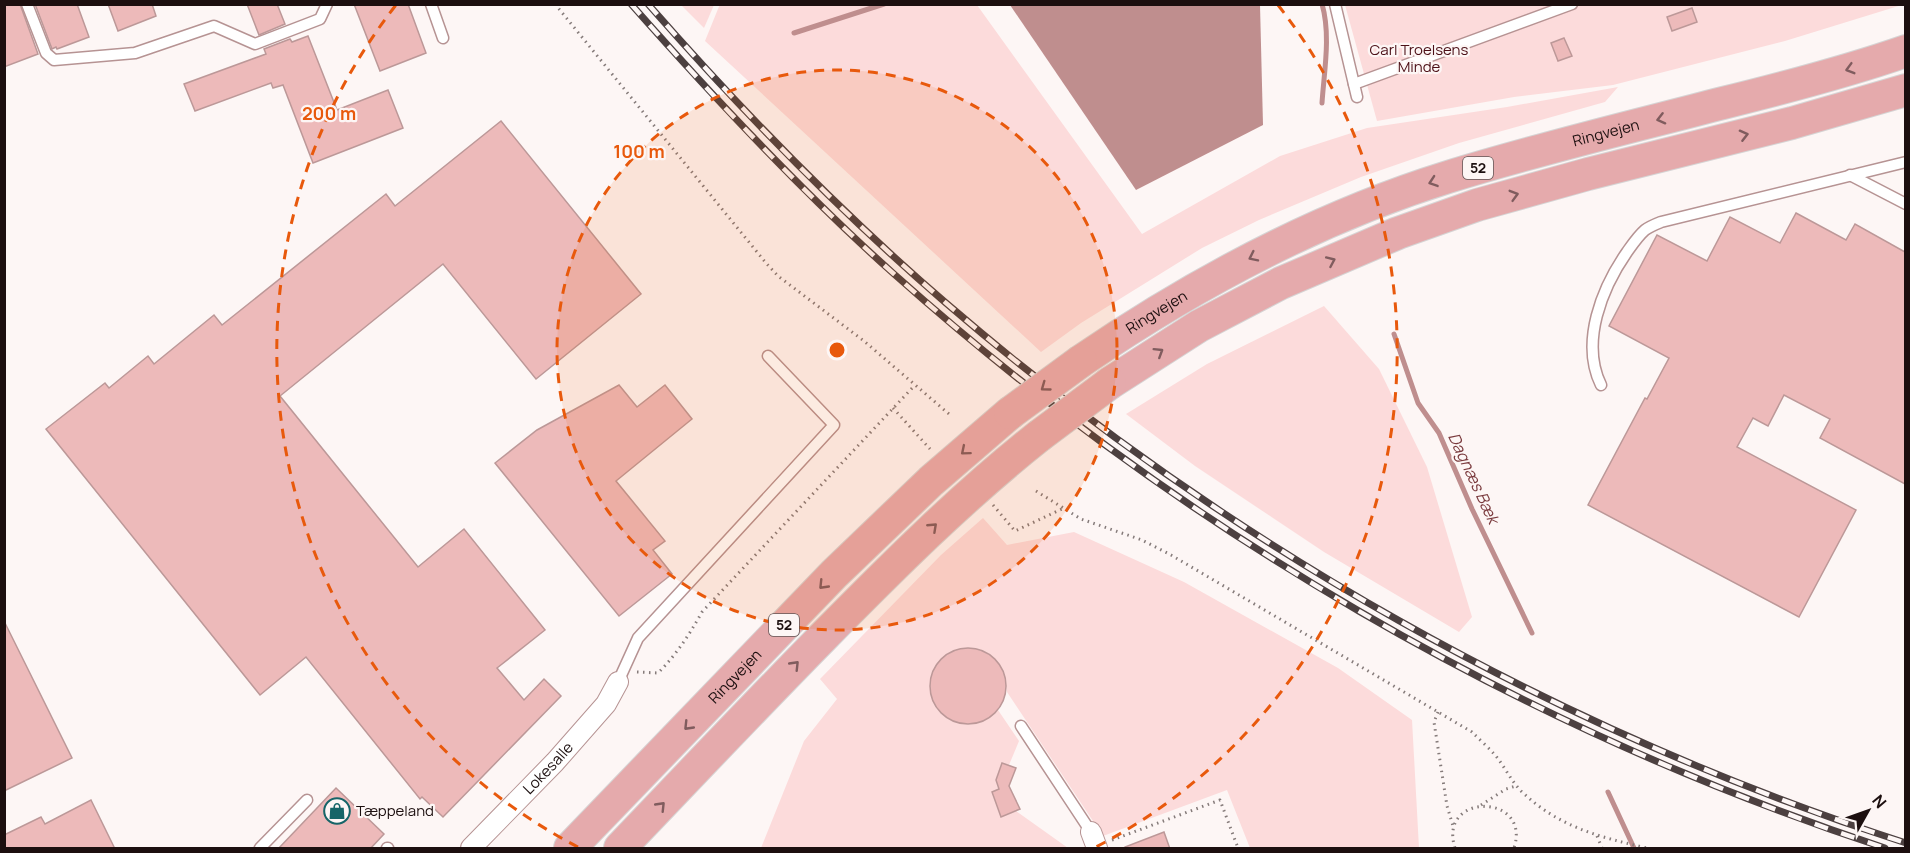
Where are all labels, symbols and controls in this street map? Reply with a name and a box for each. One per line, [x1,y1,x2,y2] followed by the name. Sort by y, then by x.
[1370,39,1469,77] park label: Carl Troelsens Minde
[1845,62,1856,74] one-way arrow
[302,101,356,125] text: 200 m
[1657,112,1667,124] one-way arrow
[1570,114,1641,151] street label: Ringvejen
[1739,130,1749,143] one-way arrow
[613,139,665,163] text: 100 m
[1463,157,1493,179] road number: 52
[1428,175,1439,188] one-way arrow
[1509,190,1519,202] one-way arrow
[1249,250,1260,262] one-way arrow
[1325,256,1336,268] one-way arrow
[1122,285,1191,339] street label: Ringvejen
[827,340,847,360] centre of rings
[1153,347,1163,359] one-way arrow
[1041,380,1052,391] one-way arrow
[1443,429,1506,529] water label: Dagnæs Bæk
[961,444,972,455] one-way arrow
[926,524,937,535] one-way arrow
[819,578,830,589] one-way arrow
[769,614,799,636] road number: 52
[704,644,766,708] street label: Ringvejen
[788,662,799,673] one-way arrow
[684,719,695,729] one-way arrow
[518,737,578,799] street label: Lokesalle
[1838,781,1898,841] north arrow
[1867,790,1892,813] text: N
[322,796,352,826] shop icon: Tæppeland
[356,800,434,821] place label: Tæppeland
[653,803,664,814] one-way arrow

